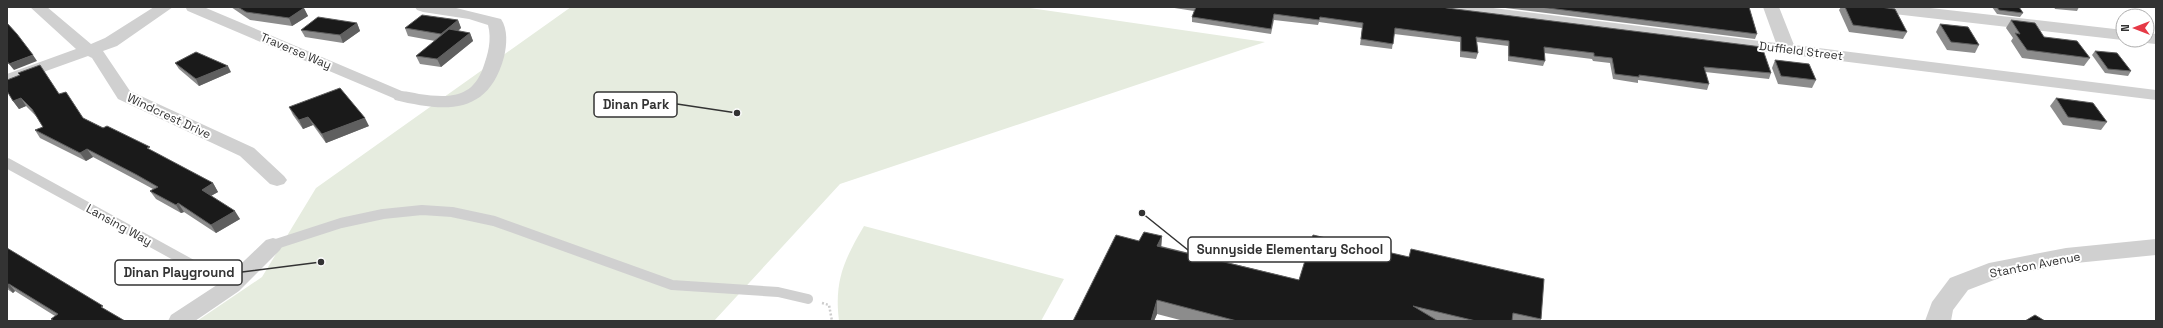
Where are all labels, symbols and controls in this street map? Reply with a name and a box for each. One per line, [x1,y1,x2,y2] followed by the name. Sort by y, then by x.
[2115,8,2155,48] north arrow
[2118,24,2132,32] text: N
[258,29,334,73] street label: Traverse Way
[1758,38,1844,64] street label: Duffield Street
[125,90,213,142] street label: Windcrest Drive
[594,92,677,117] callout: Dinan Park
[603,96,670,113] text: Dinan Park
[83,200,155,250] street label: Lansing Way
[1188,237,1391,262] callout: Sunnyside Elementary School
[1197,241,1383,258] text: Sunnyside Elementary School
[1988,248,2082,282] street label: Stanton Avenue
[115,260,242,285] callout: Dinan Playground
[123,264,235,281] text: Dinan Playground

